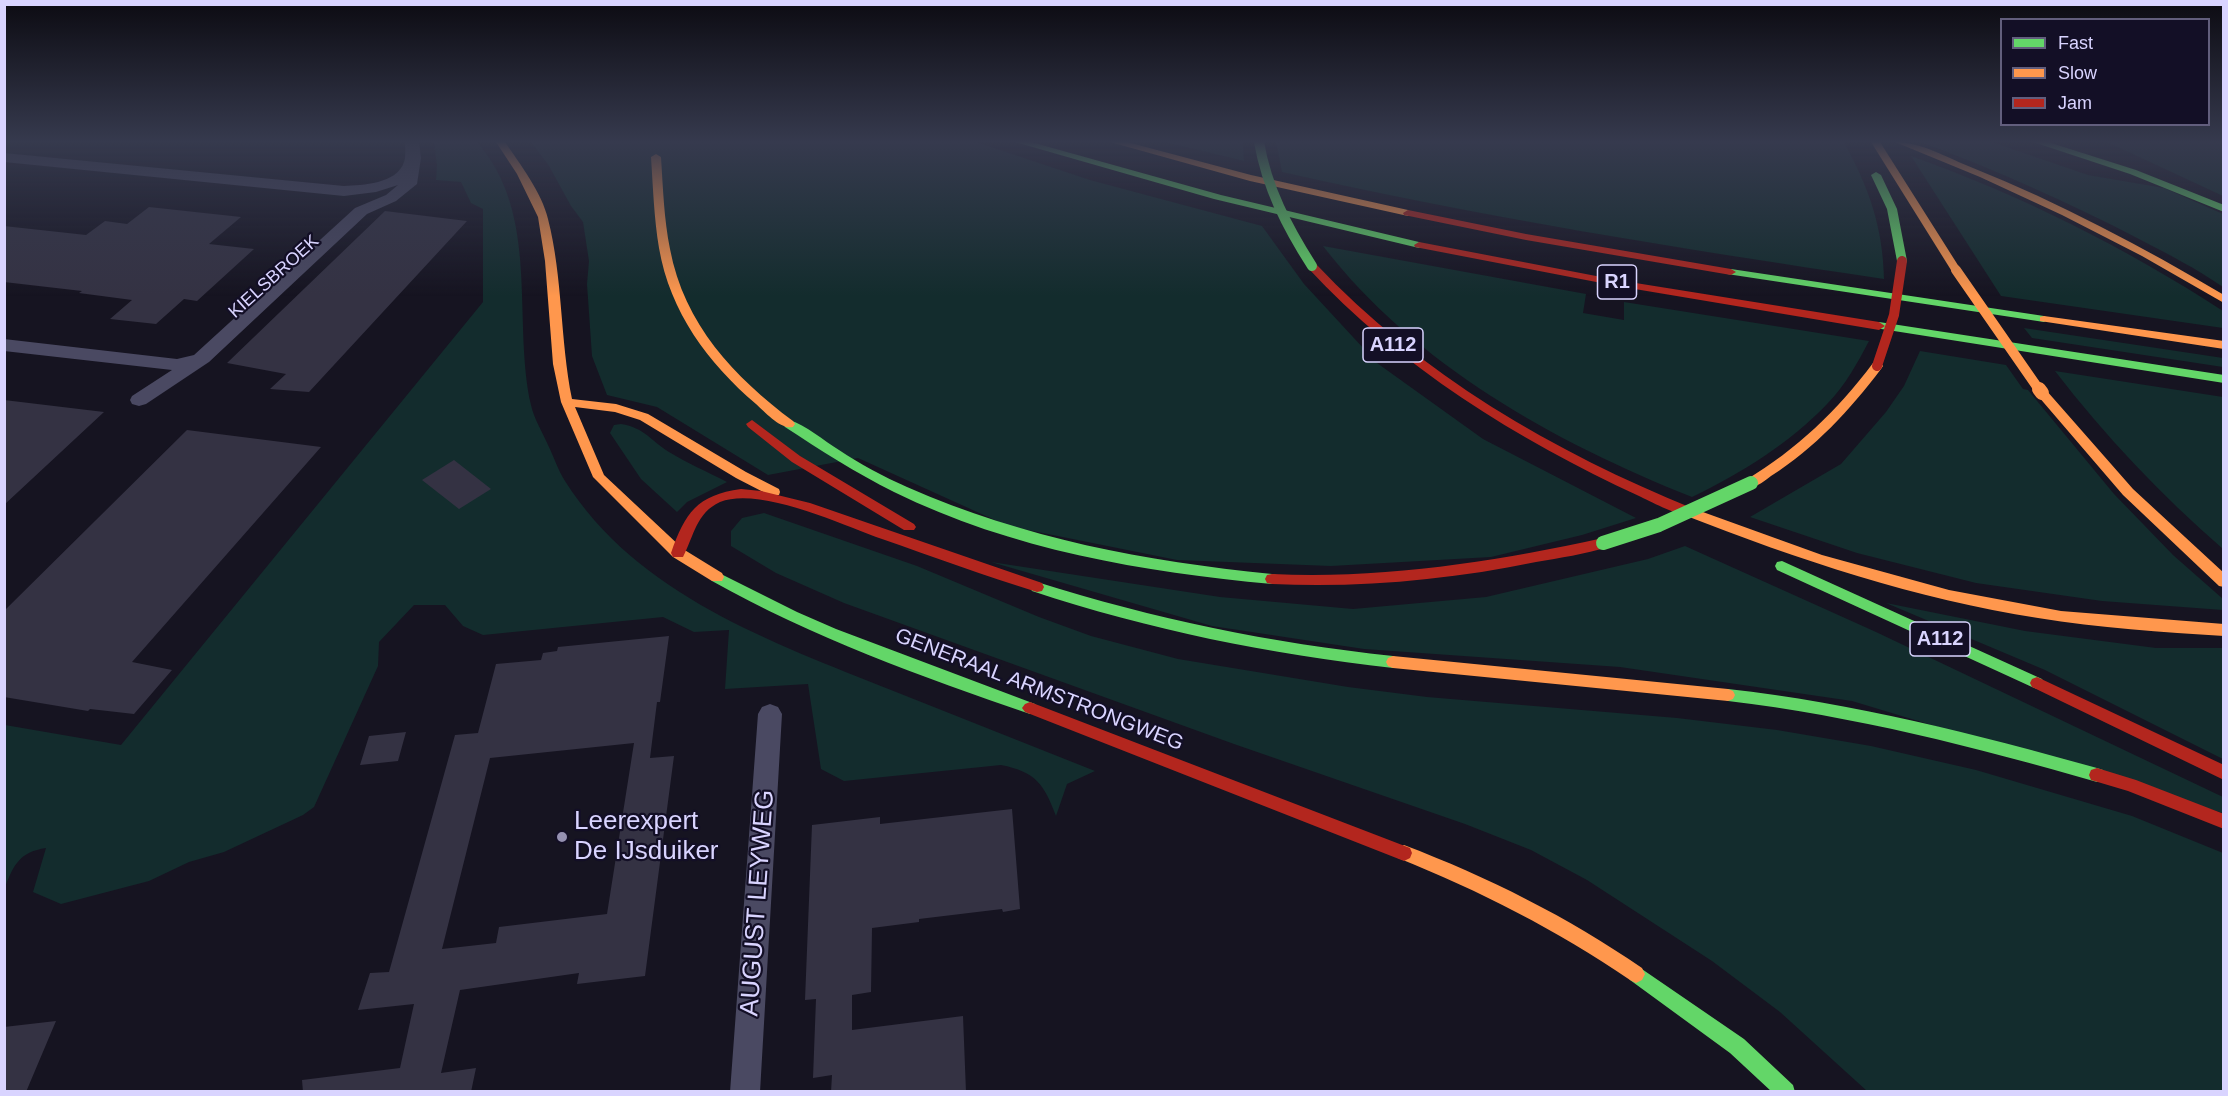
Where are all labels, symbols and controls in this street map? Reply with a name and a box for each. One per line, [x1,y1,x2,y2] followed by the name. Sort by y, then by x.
[2000,18,2210,126] legend
[2058,33,2093,53] text: Fast
[2058,63,2097,83] text: Slow
[2058,93,2092,113] text: Jam
[224,231,324,323] street label: KIELSBROEK
[1598,265,1636,299] road number: R1
[1363,328,1423,362] road number: A112
[1910,622,1970,656] road number: A112
[891,623,1187,757] street label: GENERAAL ARMSTRONGWEG
[735,789,781,1017] street label: AUGUST LEYWEG
[574,806,718,868] place label: Leerexpert De IJsduiker
[555,830,569,844] marker: Leerexpert De IJsduiker

